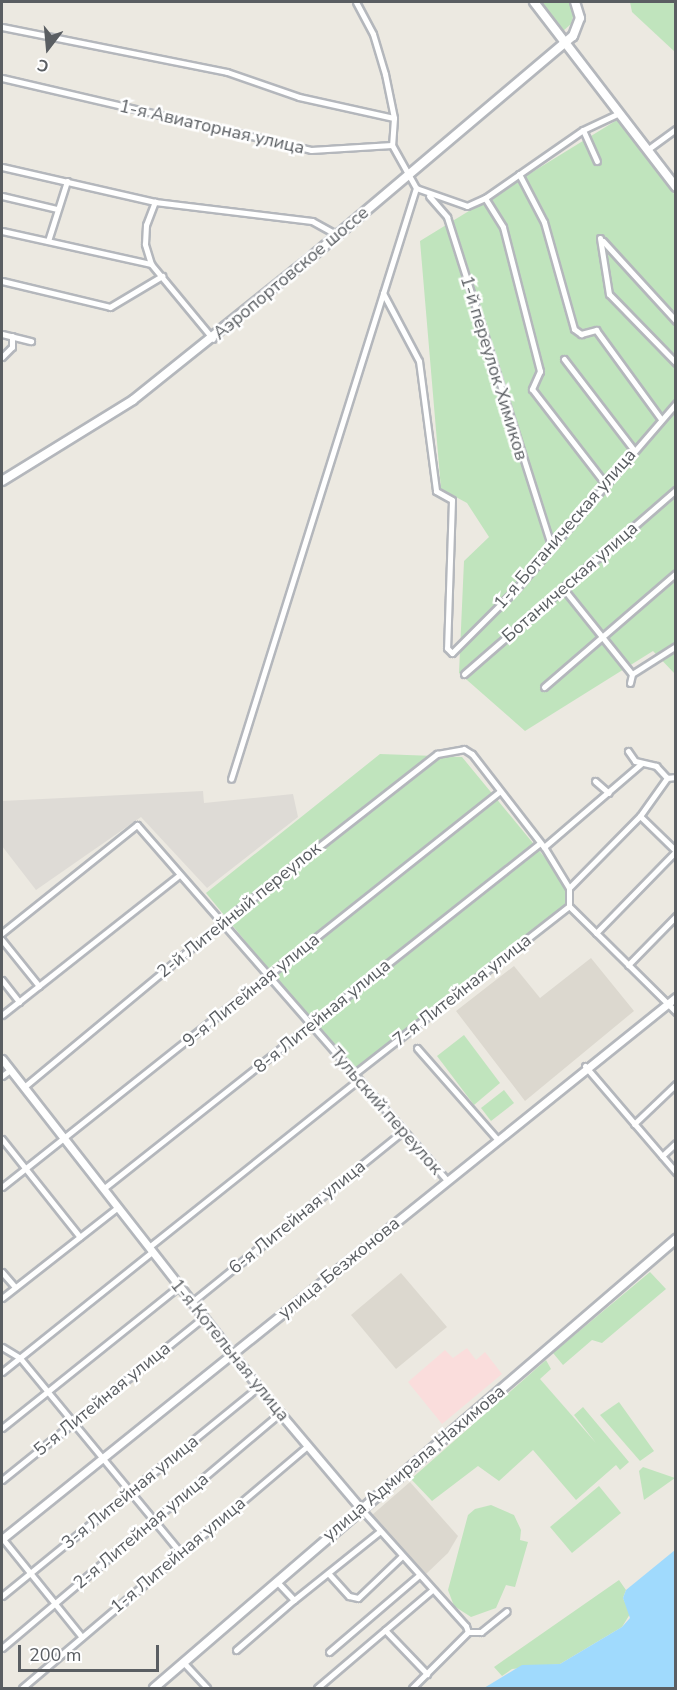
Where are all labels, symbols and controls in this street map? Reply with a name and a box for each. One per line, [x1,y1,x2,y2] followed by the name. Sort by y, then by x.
[18,18,78,78] north arrow
[35,53,51,77] text: С
[117,95,307,159] street label: 1-я Авиаторная улица
[209,202,373,344] street label: Аэропортовское шоссе
[456,273,532,463] street label: 1-й переулок Химиков
[489,444,641,614] street label: 1-я Ботаническая улица
[498,517,642,647] street label: Ботаническая улица
[153,837,325,983] street label: 2-й Литейный переулок
[178,928,324,1052] street label: 9-я Литейная улица
[389,929,535,1051] street label: 7-я Литейная улица
[249,954,395,1078] street label: 8-я Литейная улица
[325,1043,447,1179] street label: Тульский переулок
[224,1155,370,1279] street label: 6-я Литейная улица
[274,1212,404,1324] street label: улица Безжонова
[166,1274,294,1426] street label: 1-я Котельная улица
[29,1337,175,1461] street label: 5-я Литейная улица
[319,1380,509,1546] street label: улица Адмирала Нахимова
[57,1430,203,1554] street label: 3-я Литейная улица
[69,1468,213,1594] street label: 2-я Литейная улица
[106,1492,250,1618] street label: 1-я Литейная улица
[21,1633,162,1671] scale bar
[29,1643,81,1667] text: 200 m

